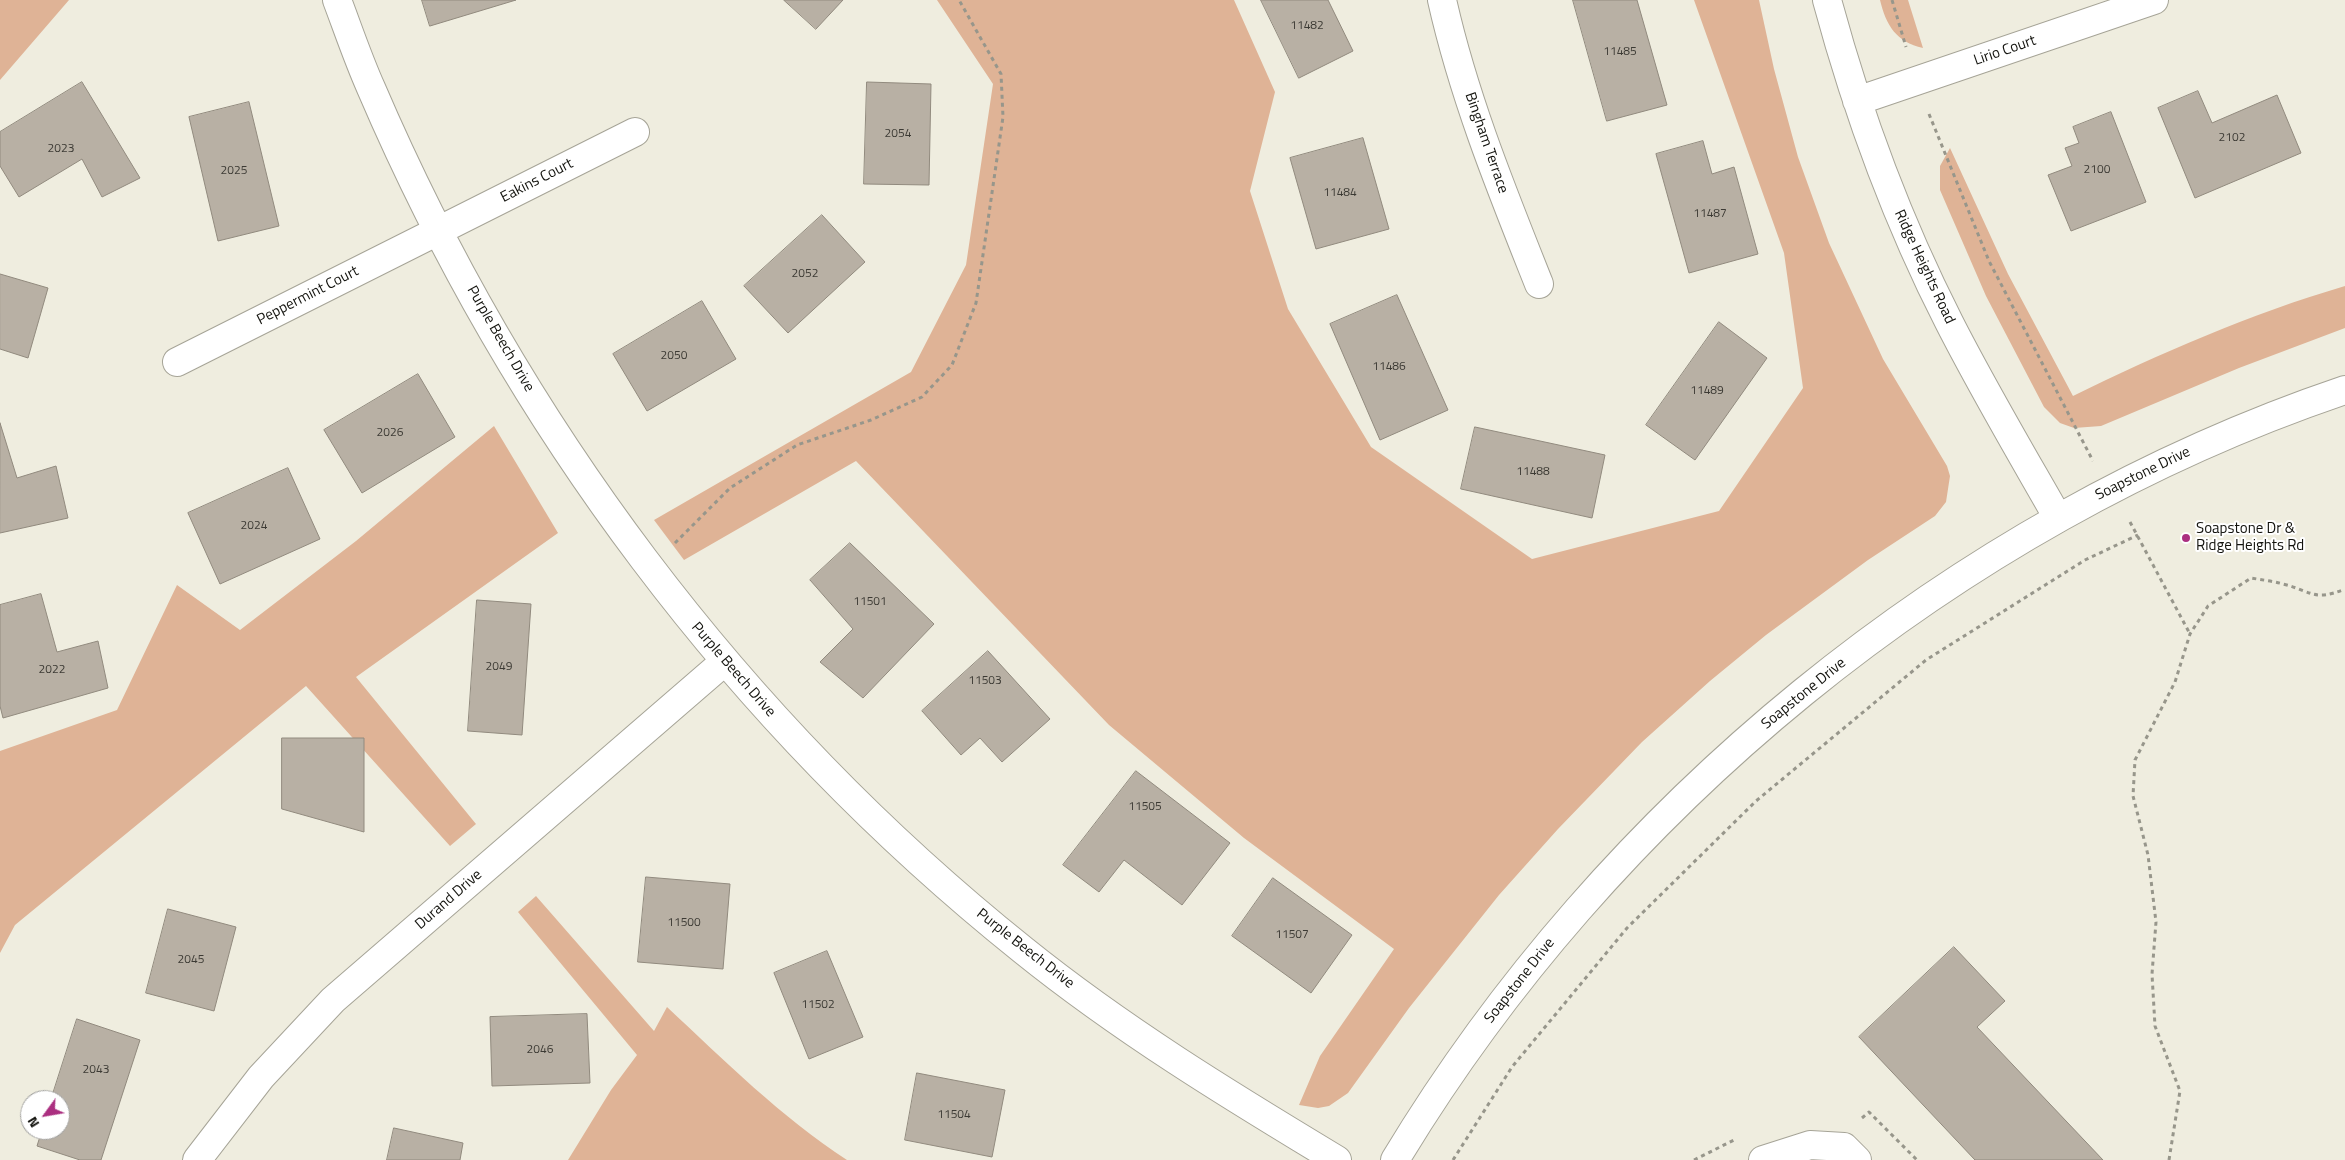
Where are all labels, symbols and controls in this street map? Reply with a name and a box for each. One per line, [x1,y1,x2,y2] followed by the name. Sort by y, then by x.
[1290,19,1324,33] house number: 11482
[1972,32,2038,70] street label: Lirio Court
[1603,45,1637,59] house number: 11485
[1460,90,1512,196] street label: Bingham Terrace
[885,127,911,141] house number: 2054
[2219,131,2245,145] house number: 2102
[48,142,74,156] house number: 2023
[498,155,576,207] street label: Eakins Court
[2084,163,2110,177] house number: 2100
[221,164,247,178] house number: 2025
[1323,186,1357,200] house number: 11484
[1693,207,1727,221] house number: 11487
[1890,207,1958,327] street label: Ridge Heights Road
[254,263,362,329] street label: Peppermint Court
[792,267,818,281] house number: 2052
[462,283,538,395] street label: Purple Beech Drive
[661,349,687,363] house number: 2050
[1372,360,1406,374] house number: 11486
[1690,384,1724,398] house number: 11489
[377,426,403,440] house number: 2026
[2093,443,2193,505] street label: Soapstone Drive
[1516,465,1550,479] house number: 11488
[241,519,267,533] house number: 2024
[2196,520,2304,555] place label: Soapstone Dr & Ridge Heights Rd
[2180,532,2192,544] marker: Soapstone Dr & Ridge Heights Rd
[853,595,887,609] house number: 11501
[687,619,779,721] street label: Purple Beech Drive
[1758,654,1850,734] street label: Soapstone Drive
[486,660,512,674] house number: 2049
[39,663,65,677] house number: 2022
[968,674,1002,688] house number: 11503
[1128,800,1162,814] house number: 11505
[412,866,486,934] street label: Durand Drive
[972,905,1078,993] street label: Purple Beech Drive
[667,916,701,930] house number: 11500
[1275,928,1309,942] house number: 11507
[1481,935,1559,1027] street label: Soapstone Drive
[178,953,204,967] house number: 2045
[801,998,835,1012] house number: 11502
[527,1043,553,1057] house number: 2046
[83,1063,109,1077] house number: 2043
[20,1090,70,1140] north arrow
[937,1108,971,1122] house number: 11504
[21,1113,44,1132] text: N

